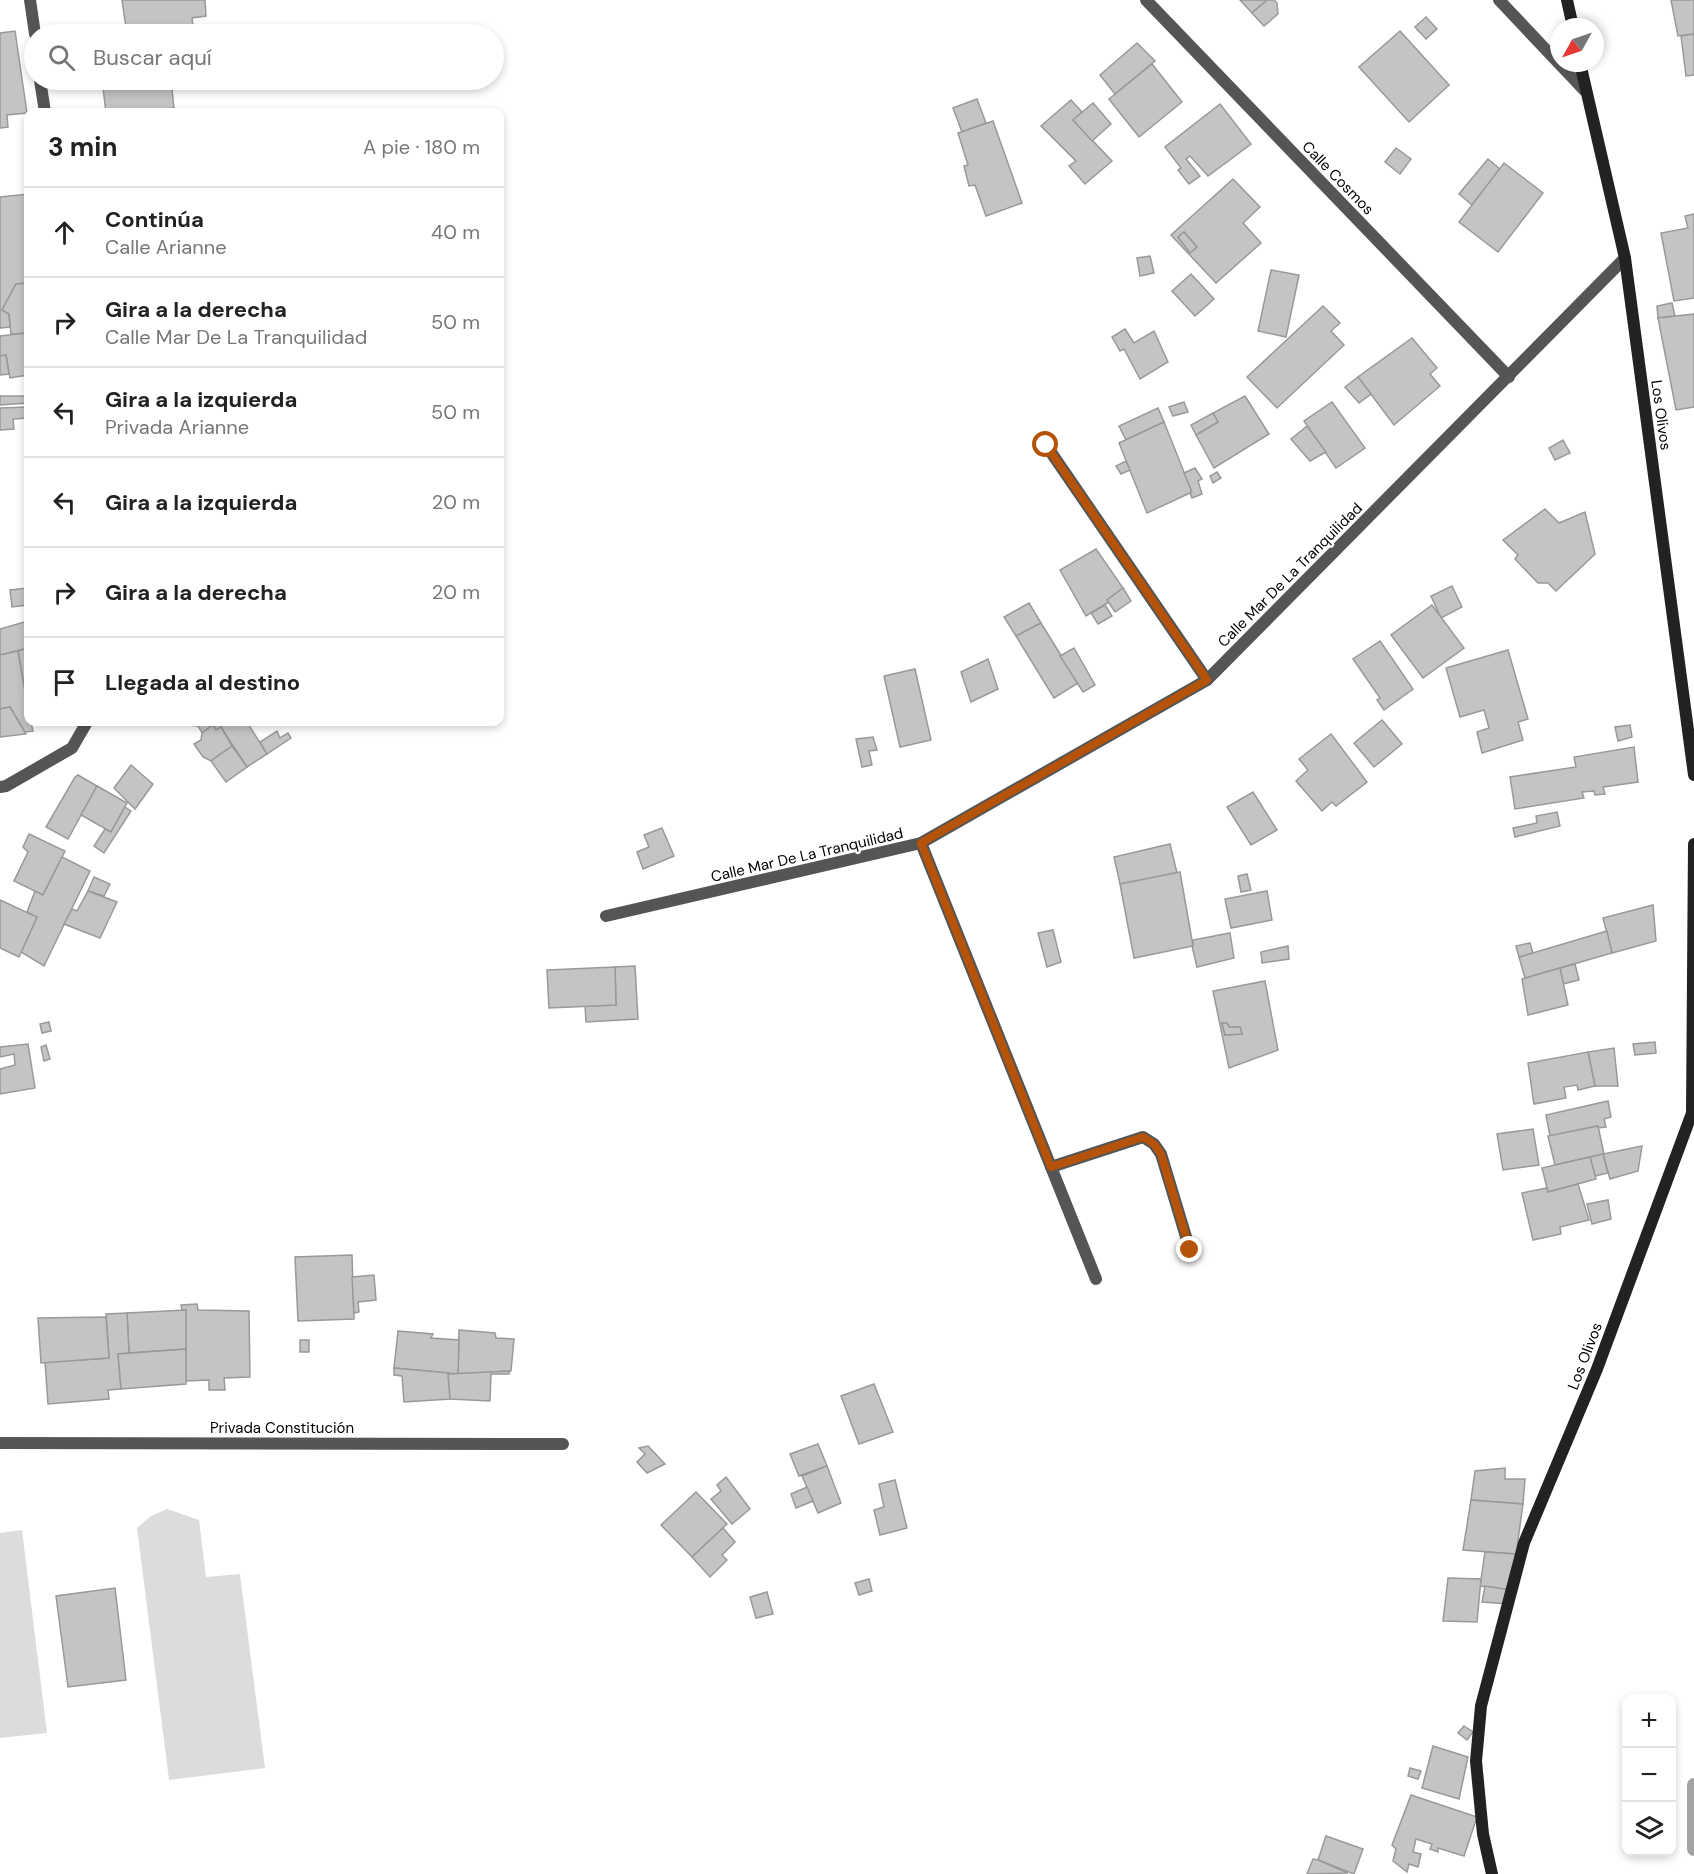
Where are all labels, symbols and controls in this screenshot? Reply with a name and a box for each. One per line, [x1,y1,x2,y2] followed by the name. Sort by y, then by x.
[1550,18,1604,72] north arrow
[24,24,504,90] search box
[45,41,78,74] icon: search
[93,43,212,72] text: Buscar aquí
[48,130,117,164] text: 3 min
[363,134,480,160] text: A pie · 180 m
[1298,137,1378,219] street label: Calle Cosmos
[105,205,204,234] text: Continúa
[48,216,81,249] icon: ahead
[431,219,480,245] text: 40 m
[105,234,227,260] text: Calle Arianne
[105,295,287,324] text: Gira a la derecha
[48,306,81,339] icon: right
[431,309,480,335] text: 50 m
[105,324,367,350] text: Calle Mar De La Tranquilidad
[1646,379,1676,451] street label: Los Olivos
[105,385,297,414] text: Gira a la izquierda
[48,396,81,429] icon: left
[431,399,480,425] text: 50 m
[105,414,249,440] text: Privada Arianne
[1032,431,1058,457] route start
[48,486,81,519] icon: left
[105,488,297,517] text: Gira a la izquierda
[432,489,480,515] text: 20 m
[1213,498,1367,652] street label: Calle Mar De La Tranquilidad
[48,576,81,609] icon: right
[105,578,287,607] text: Gira a la derecha
[432,579,480,605] text: 20 m
[48,666,81,699] icon: arrive
[105,668,300,697] text: Llegada al destino
[709,823,905,887] street label: Calle Mar De La Tranquilidad
[1176,1236,1202,1262] route end
[1563,1320,1607,1392] street label: Los Olivos
[210,1418,354,1438] street label: Privada Constitución
[1622,1694,1676,1856] map controls
[1622,1694,1676,1748] button: +
[1622,1748,1676,1802] button: −
[1622,1802,1676,1856] button: layers

